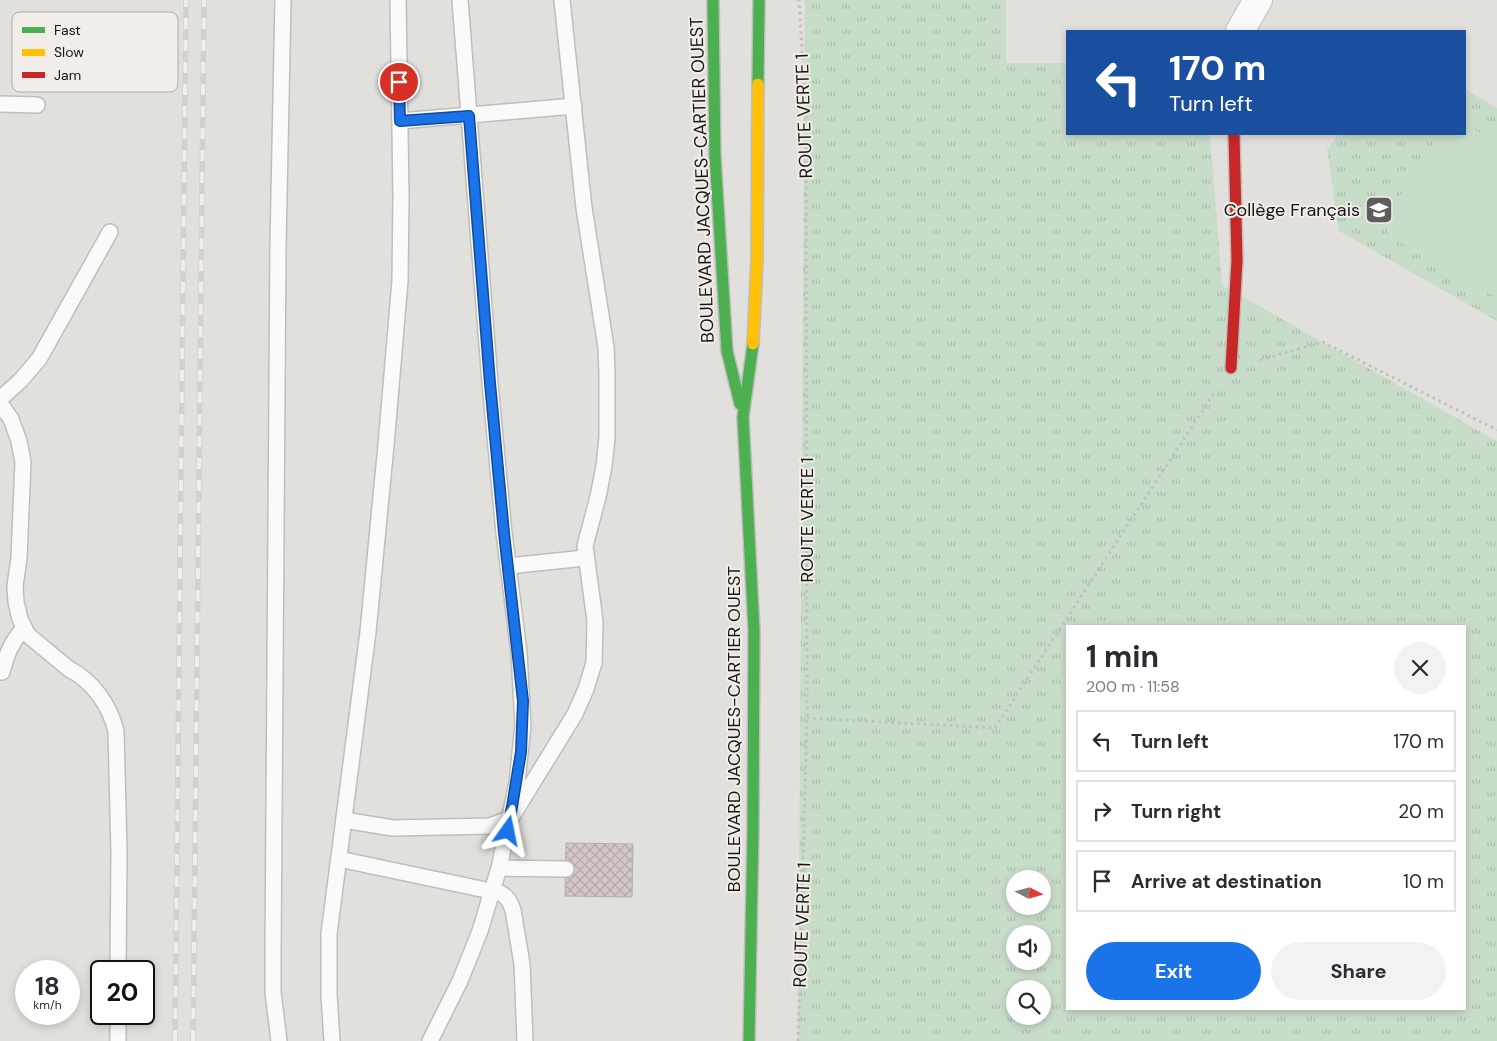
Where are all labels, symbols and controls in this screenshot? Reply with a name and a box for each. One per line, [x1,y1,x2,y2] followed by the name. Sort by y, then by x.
[12,12,178,92] legend
[684,17,720,343] street label: BOULEVARD JACQUES-CARTIER OUEST
[54,21,81,39] text: Fast
[54,43,84,61] text: Slow
[1169,45,1266,91] text: 170 m
[1086,50,1151,115] icon: left
[790,53,818,179] street label: ROUTE VERTE 1
[378,61,420,103] pin
[54,66,81,84] text: Jam
[385,68,413,96] icon: arrive
[1169,89,1253,118] text: Turn left
[1364,195,1394,225] school or university icon: Collège Français
[1224,198,1360,222] place label: Collège Français
[795,457,819,583] street label: ROUTE VERTE 1
[722,566,746,892] street label: BOULEVARD JACQUES-CARTIER OUEST
[1086,637,1159,676] text: 1 min
[1394,642,1446,694] button: close
[1086,676,1180,697] text: 200 m · 11:58
[1088,727,1116,755] icon: left
[1131,729,1209,754] text: Turn left
[1393,729,1444,754] text: 170 m
[1088,797,1116,825] icon: right
[1131,799,1221,824] text: Turn right
[1398,799,1444,824] text: 20 m
[481,804,533,856] position arrow
[788,862,816,988] street label: ROUTE VERTE 1
[1088,867,1116,895] icon: arrive
[1131,869,1322,894] text: Arrive at destination
[1403,869,1444,894] text: 10 m
[1006,870,1051,915] north arrow
[1006,870,1051,1025] map controls
[1006,925,1051,970] button: sound
[1086,942,1261,1000] button: Exit
[1271,942,1446,1000] button: Share
[90,960,155,1025] speed limit sign: 20
[35,970,60,1003] text: 18
[1006,980,1051,1025] button: search
[33,997,62,1013] text: km/h

